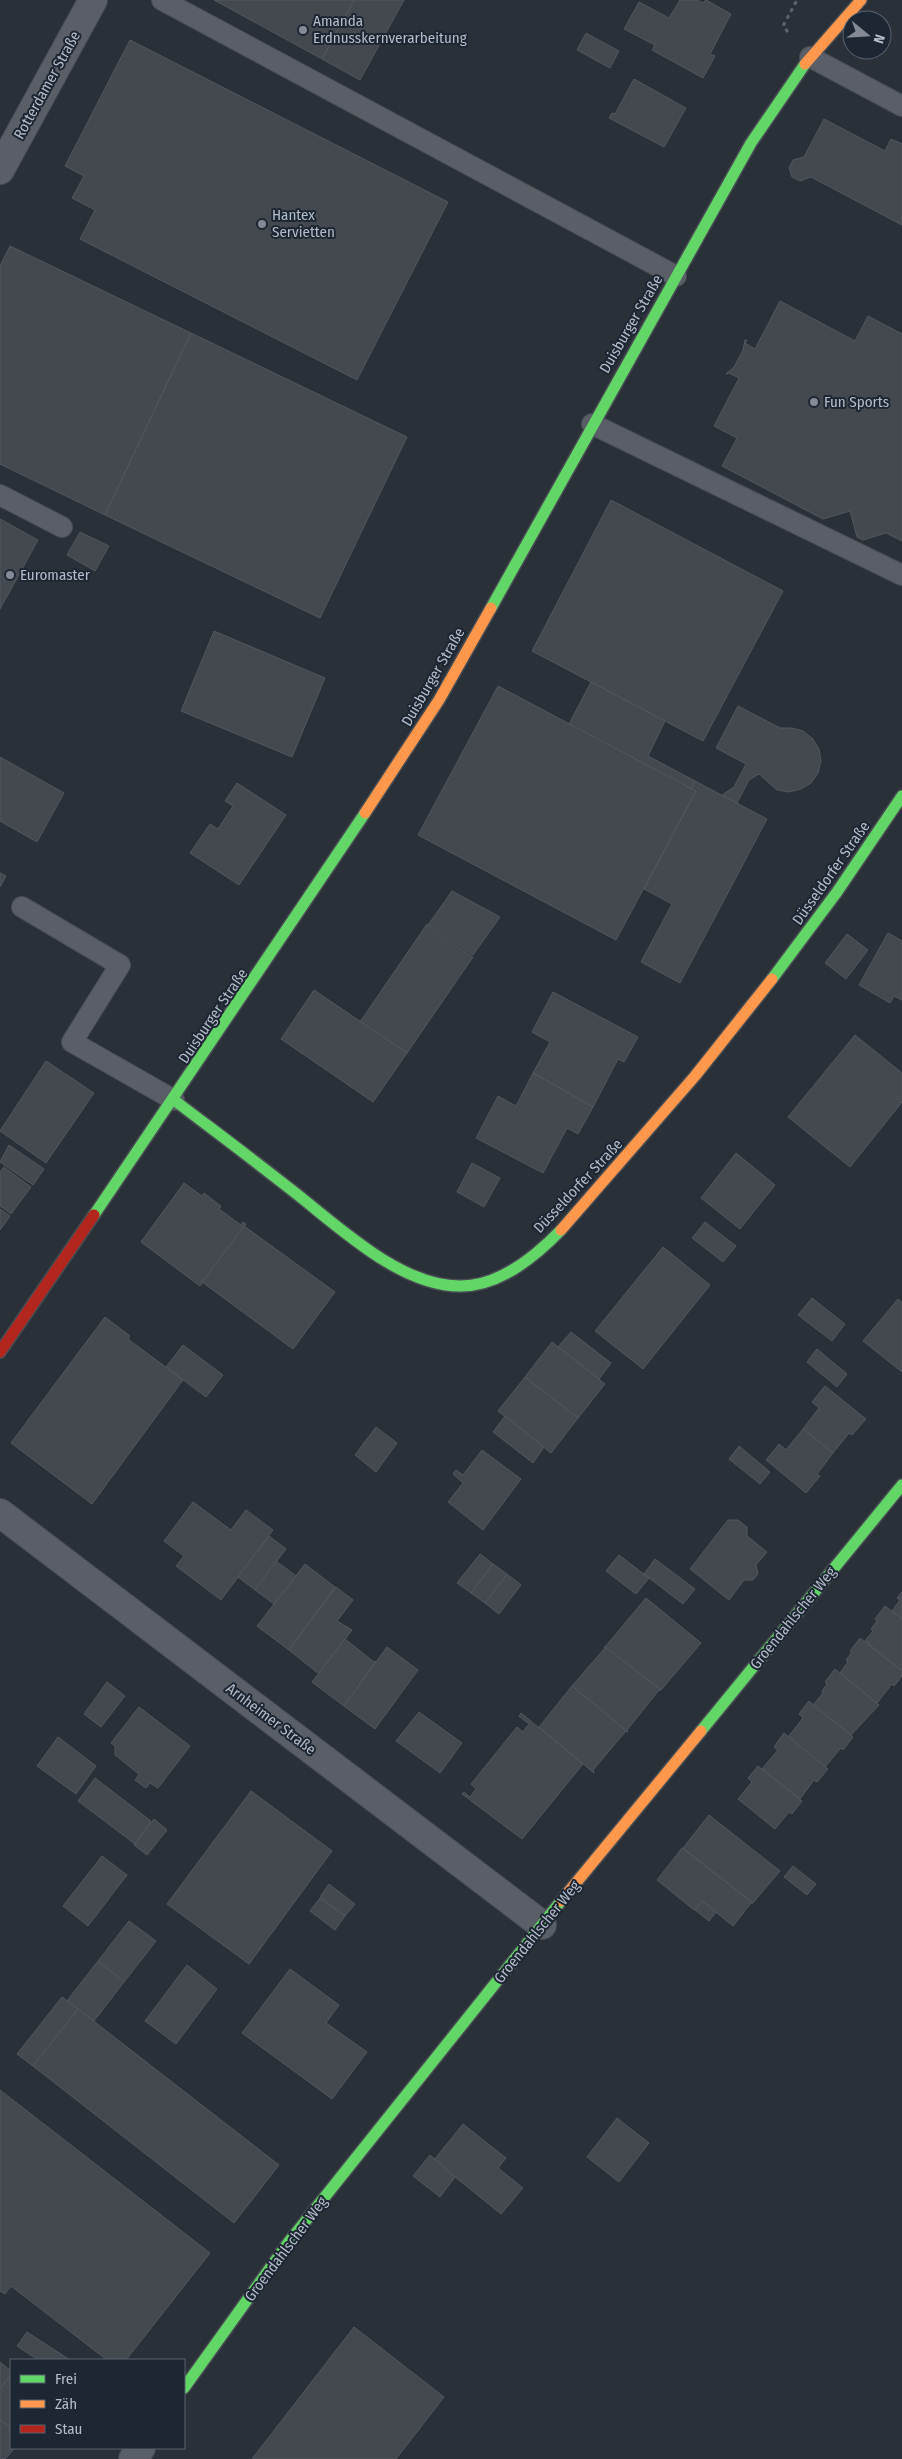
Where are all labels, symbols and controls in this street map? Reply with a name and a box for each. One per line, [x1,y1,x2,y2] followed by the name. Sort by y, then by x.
[842,10,892,60] north arrow
[313,12,467,47] place label: Amanda Erdnusskernverarbeitung
[297,24,309,36] marker: Amanda Erdnusskernverarbeitung
[10,28,84,142] street label: Rotterdamer Straße
[870,32,888,45] text: N
[272,206,335,241] place label: Hantex Servietten
[256,218,268,230] marker: Hantex Servietten
[596,272,666,376] street label: Duisburger Straße
[824,393,889,411] place label: Fun Sports
[808,396,820,408] marker: Fun Sports
[20,566,91,584] place label: Euromaster
[4,569,16,581] marker: Euromaster
[398,625,468,729] street label: Duisburger Straße
[789,818,873,928] street label: Düsseldorfer Straße
[175,965,251,1067] street label: Duisburger Straße
[530,1135,626,1237] street label: Düsseldorfer Straße
[746,1563,840,1673] street label: Groendahlscher Weg
[223,1679,319,1759] street label: Arnheimer Straße
[490,1877,584,1987] street label: Groendahlscher Weg
[241,2193,331,2305] street label: Groendahlscher Weg
[10,2359,185,2449] legend
[55,2370,77,2388] text: Frei
[55,2395,77,2413] text: Zäh
[55,2420,82,2438] text: Stau

